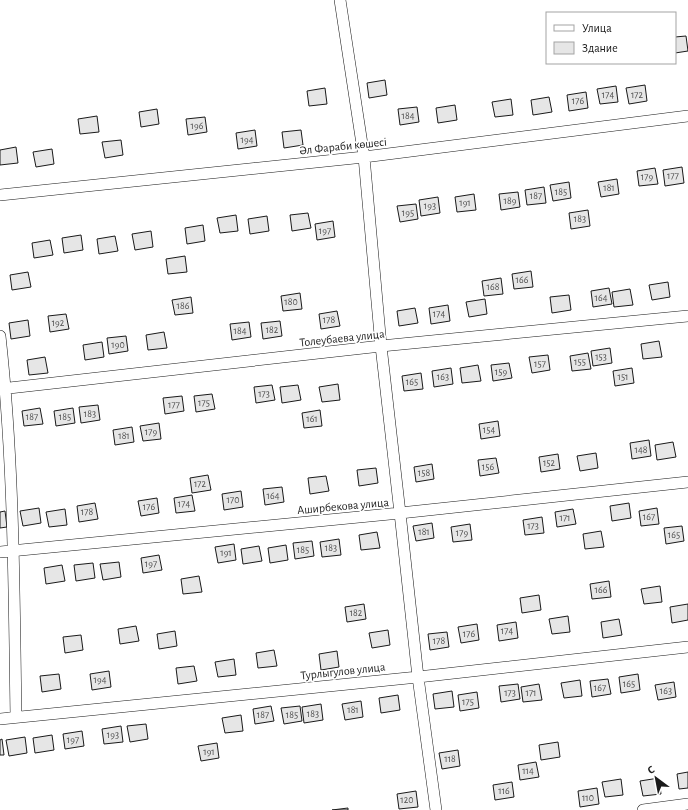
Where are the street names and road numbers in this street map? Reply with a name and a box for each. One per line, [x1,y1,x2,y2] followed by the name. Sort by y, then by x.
[299,135,387,157] street label: Әл Фараби көшесі
[299,328,386,349] street label: Толеубаева улица
[297,496,390,517] street label: Аширбекова улица
[300,661,387,682] street label: Турлыгулов улица

